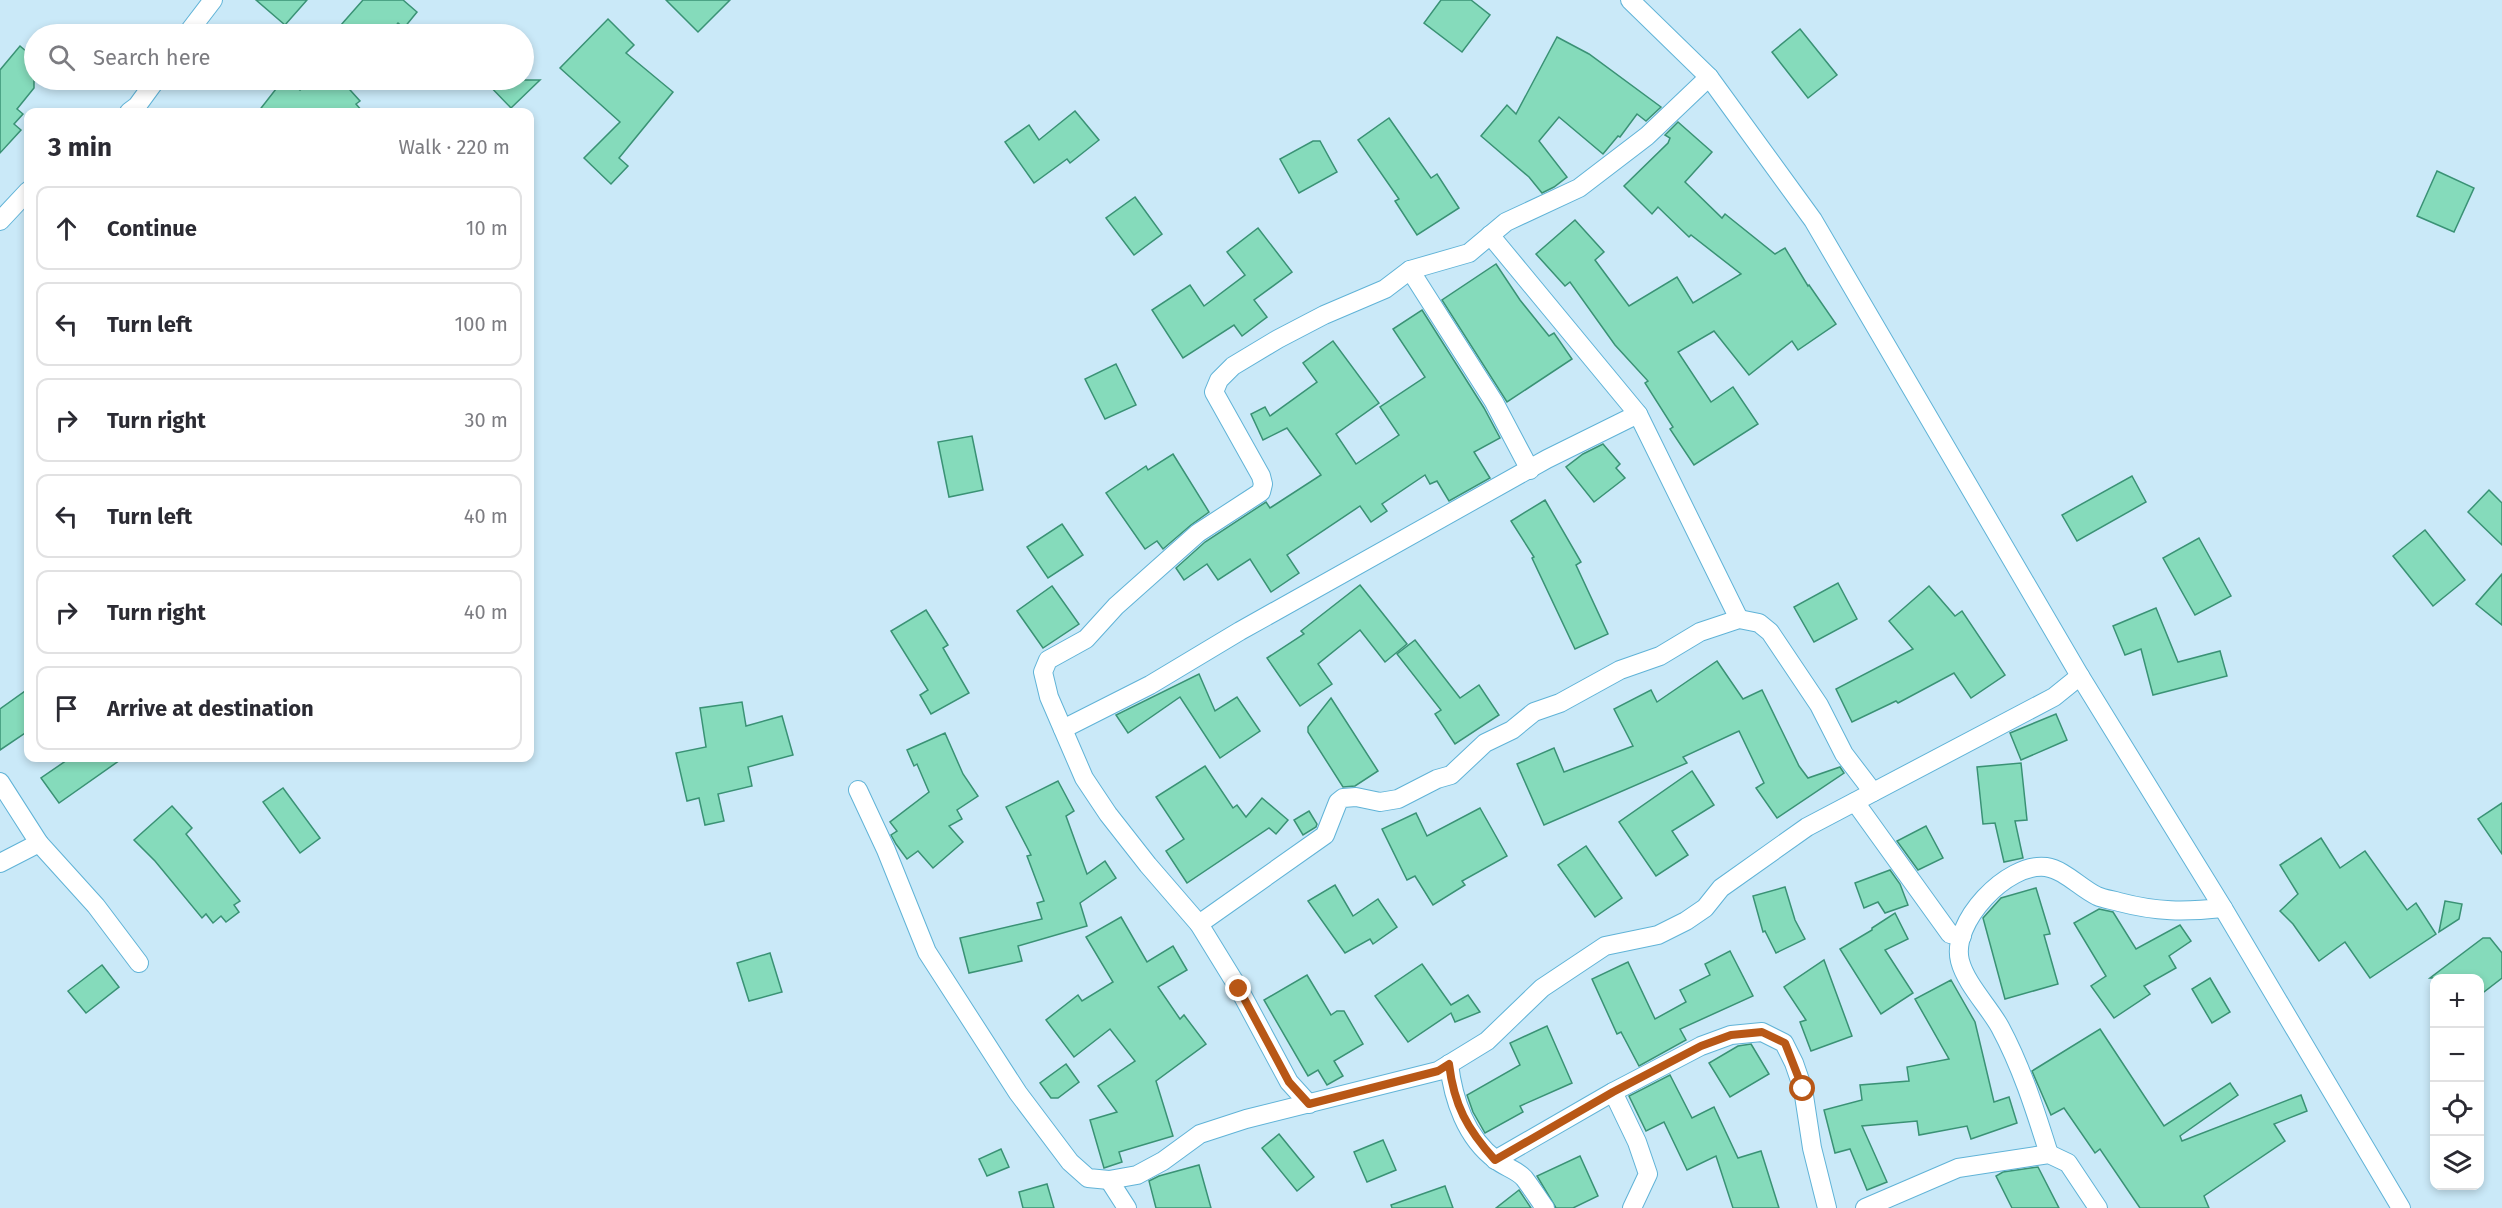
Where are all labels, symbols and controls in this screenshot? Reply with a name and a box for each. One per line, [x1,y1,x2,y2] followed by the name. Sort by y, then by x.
[24,24,534,90] search box
[45,41,78,74] icon: search
[93,44,211,71] text: Search here
[48,132,112,163] text: 3 min
[399,135,510,159] text: Walk · 220 m
[50,212,83,245] icon: ahead
[107,215,197,242] text: Continue
[466,216,508,240] text: 10 m
[50,308,83,341] icon: left
[107,311,192,338] text: Turn left
[455,312,508,336] text: 100 m
[50,404,83,437] icon: right
[107,407,206,434] text: Turn right
[464,408,508,432] text: 30 m
[50,500,83,533] icon: left
[107,503,192,530] text: Turn left
[464,504,508,528] text: 40 m
[50,596,83,629] icon: right
[107,599,206,626] text: Turn right
[464,600,508,624] text: 40 m
[50,692,83,725] icon: arrive
[107,695,314,722] text: Arrive at destination
[2430,974,2484,1190] map controls
[2430,974,2484,1028] button: +
[1225,975,1251,1001] route end
[2430,1028,2484,1082] button: −
[1789,1075,1815,1101] route start
[2430,1082,2484,1136] button: locate
[2430,1136,2484,1190] button: layers

